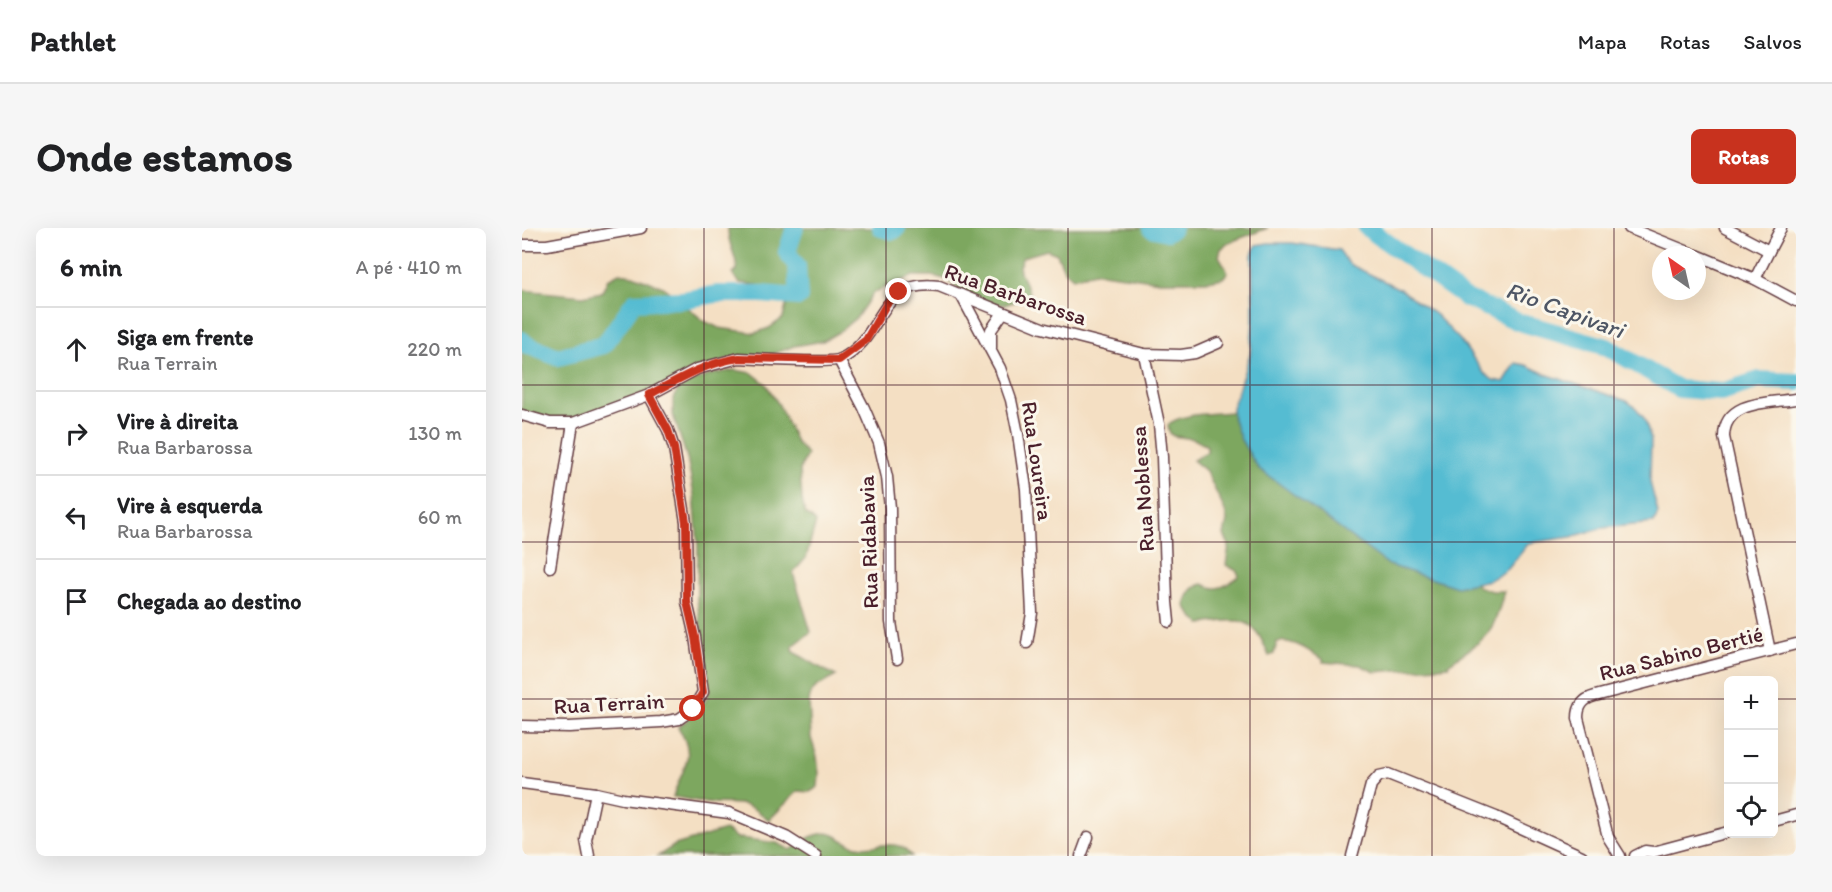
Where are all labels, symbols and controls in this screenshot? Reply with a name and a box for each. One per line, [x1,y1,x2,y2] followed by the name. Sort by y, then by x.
[30,24,116,58] text: Pathlet
[1578,29,1627,54] text: Mapa
[1660,29,1710,54] text: Rotas
[1743,29,1802,54] text: Salvos
[1691,129,1796,184] button: Rotas
[36,131,293,182] text: Onde estamos
[1652,246,1706,300] north arrow
[60,251,122,283] text: 6 min
[356,255,462,279] text: A pé · 410 m
[941,257,1091,332] street label: Rua Barbarossa
[1502,275,1631,345] water label: Rio Capivari
[885,278,911,304] route end
[117,324,253,351] text: Siga em frente
[60,333,93,366] icon: ahead
[407,337,462,361] text: 220 m
[117,351,218,375] text: Rua Terrain
[1016,400,1059,523] street label: Rua Loureira
[117,408,238,435] text: Vire à direita
[60,417,93,450] icon: right
[408,421,462,445] text: 130 m
[1125,425,1160,553] street label: Rua Noblessa
[117,435,253,459] text: Rua Barbarossa
[853,474,884,609] street label: Rua Ridabavia
[117,492,262,519] text: Vire à esquerda
[60,501,93,534] icon: left
[418,505,462,529] text: 60 m
[117,519,253,543] text: Rua Barbarossa
[60,585,93,618] icon: arrive
[117,588,301,615] text: Chegada ao destino
[1596,620,1766,687] street label: Rua Sabino Bertié
[1724,676,1778,838] map controls
[1724,676,1778,730] button: +
[553,687,666,720] street label: Rua Terrain
[679,695,705,721] route start
[1724,730,1778,784] button: −
[1724,784,1778,838] button: locate

